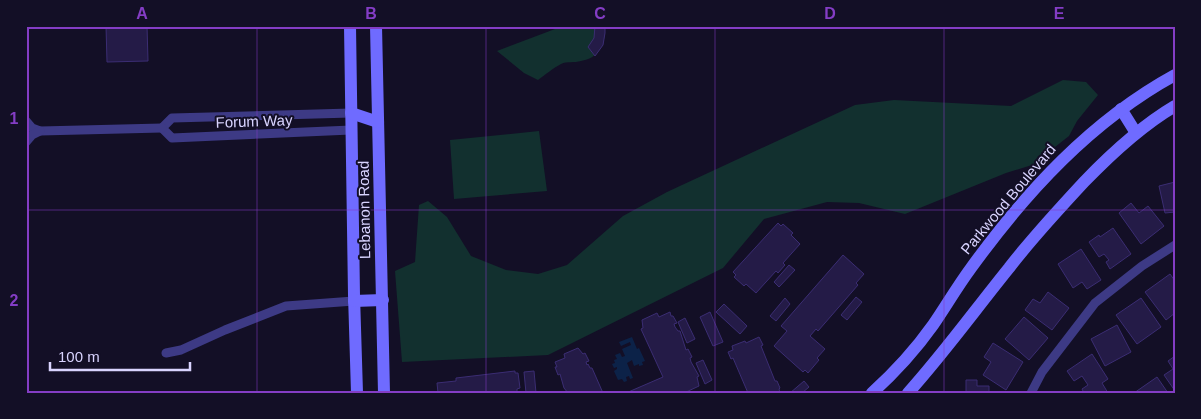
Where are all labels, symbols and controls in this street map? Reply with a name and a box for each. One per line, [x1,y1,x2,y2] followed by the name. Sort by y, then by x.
[136,5,148,22] text: A
[365,5,377,22] text: B
[594,5,606,22] text: C
[824,5,836,22] text: D
[1054,5,1065,22] text: E
[10,110,19,127] text: 1
[215,111,293,131] street label: Forum Way
[957,141,1059,257] street label: Parkwood Boulevard
[355,161,373,259] street label: Lebanon Road
[10,292,19,309] text: 2
[50,339,190,371] scale bar
[58,348,100,365] text: 100 m

